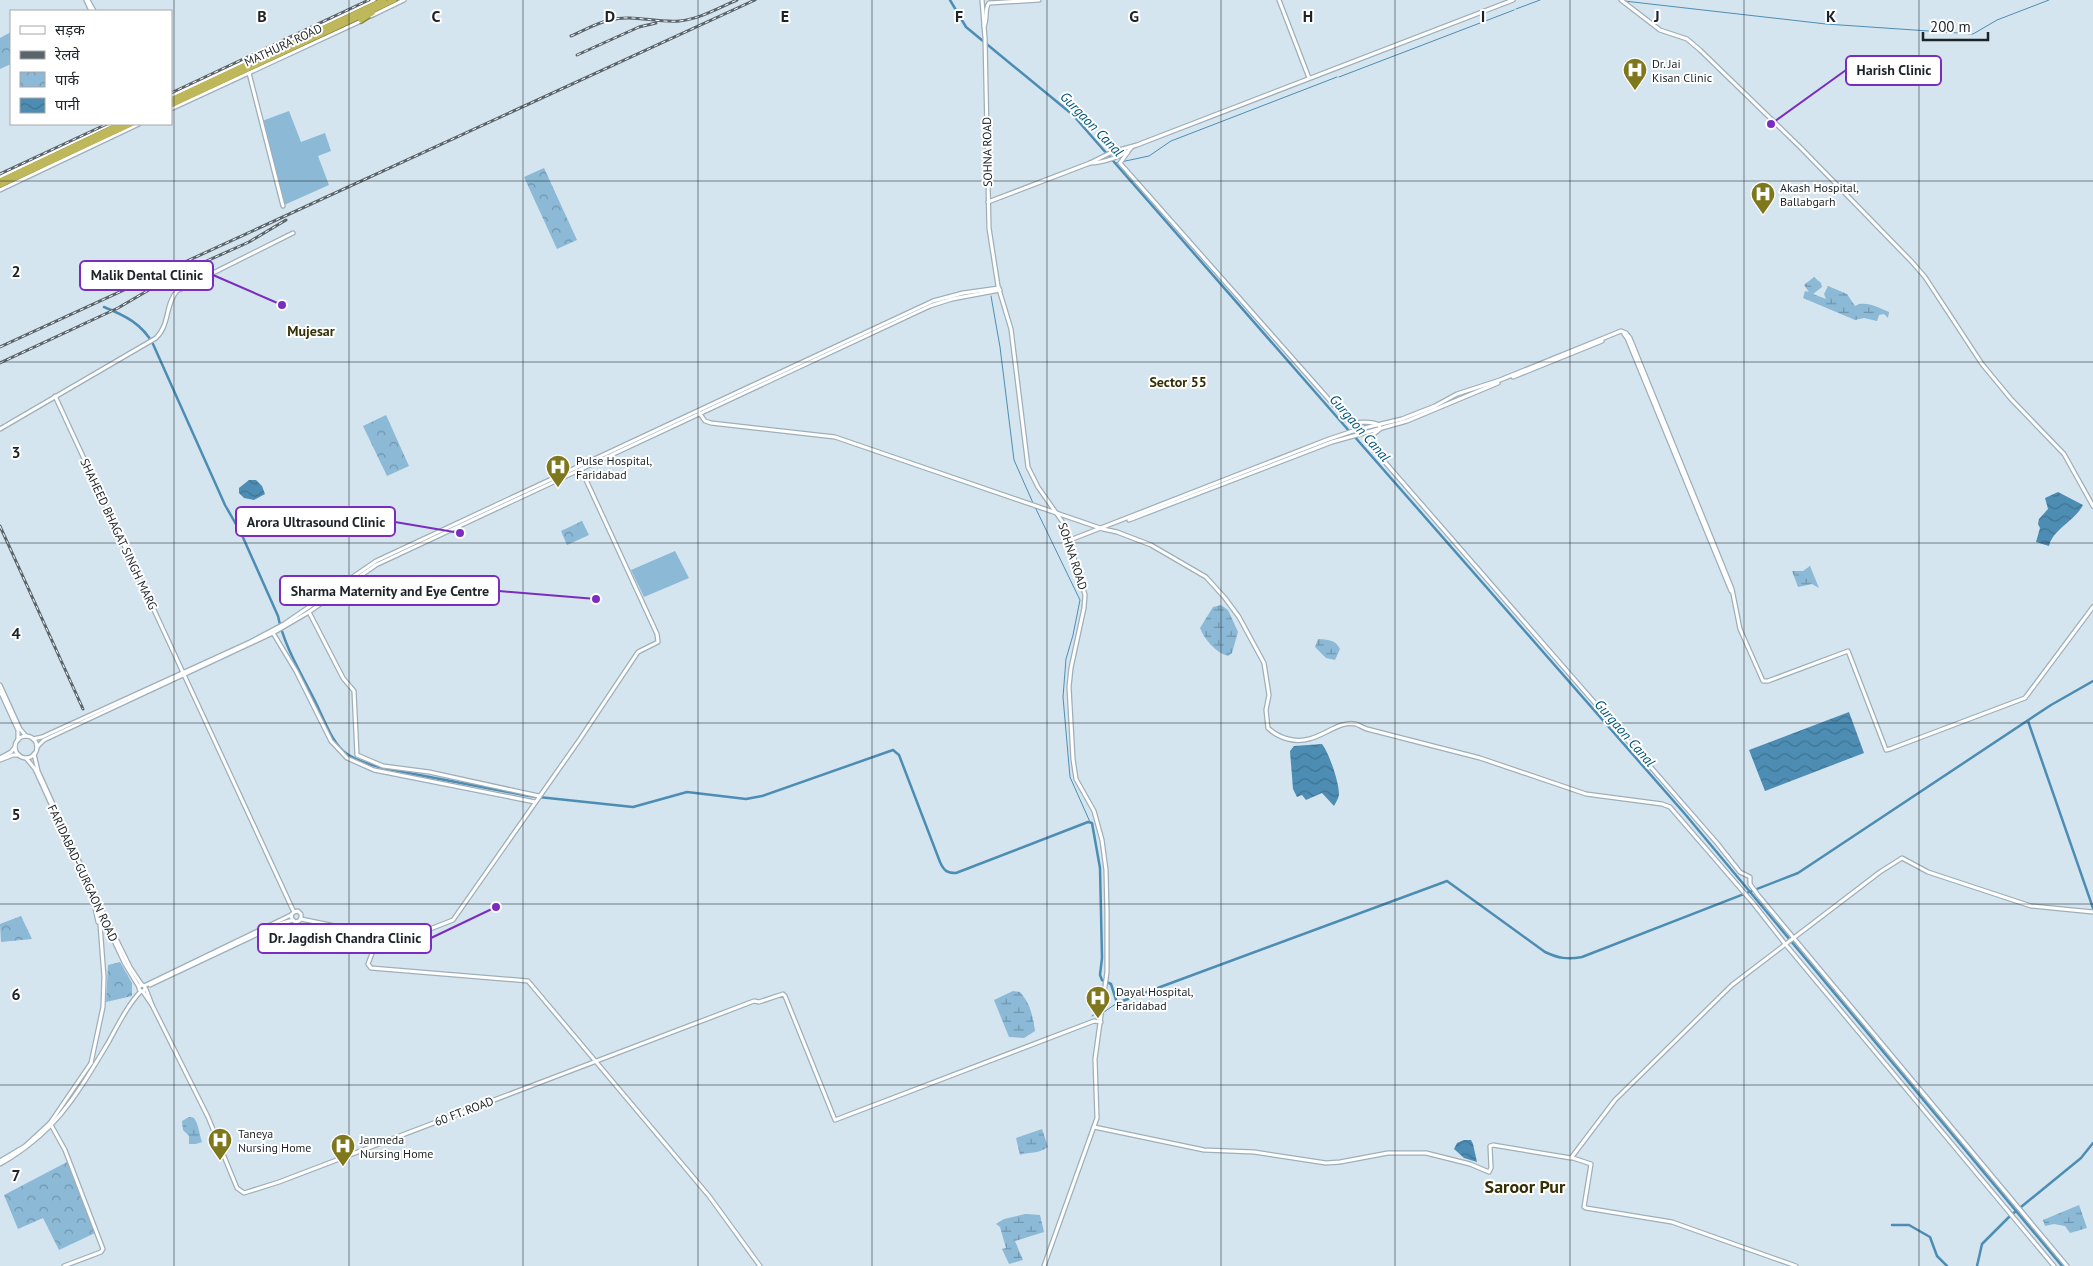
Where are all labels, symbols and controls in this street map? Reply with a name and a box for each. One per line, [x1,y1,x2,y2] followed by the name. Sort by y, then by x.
[257,6,267,26] text: B
[432,6,441,26] text: C
[605,6,615,26] text: D
[781,6,789,26] text: E
[955,6,963,26] text: F
[1129,6,1139,26] text: G
[1303,6,1313,26] text: H
[1481,6,1485,26] text: I
[1653,6,1660,26] text: J
[1826,6,1836,26] text: K
[10,10,172,125] legend
[1923,10,1988,42] scale bar
[1930,17,1971,36] text: 200 m
[55,20,85,39] text: सड़क
[242,20,324,70] street label: MATHURA ROAD
[54,45,80,64] text: रेलवे
[1652,56,1713,85] place label: Dr. Jai Kisan Clinic
[1846,56,1941,85] callout: Harish Clinic
[1622,57,1648,91] hospital icon: Dr. Jai Kisan Clinic
[1857,61,1931,79] text: Harish Clinic
[55,70,79,89] text: पार्क
[1056,88,1128,160] water label: Gurgaon Canal
[55,95,81,114] text: पानी
[979,117,995,187] street label: SOHNA ROAD
[1780,180,1859,209] place label: Akash Hospital, Ballabgarh
[1750,181,1776,215] hospital icon: Akash Hospital, Ballabgarh
[11,261,21,281] text: 2
[80,261,213,290] callout: Malik Dental Clinic
[91,266,203,284] text: Malik Dental Clinic
[287,322,335,340] district label: Mujesar
[1149,373,1207,391] district label: Sector 55
[1326,391,1394,466] water label: Gurgaon Canal
[11,442,21,462] text: 3
[576,453,652,482] place label: Pulse Hospital, Faridabad
[545,454,571,488] hospital icon: Pulse Hospital, Faridabad
[77,456,161,612] street label: SHAHEED BHAGAT SINGH MARG
[236,507,395,536] callout: Arora Ultrasound Clinic
[247,513,385,531] text: Arora Ultrasound Clinic
[1055,520,1091,592] street label: SOHNA ROAD
[280,576,499,605] callout: Sharma Maternity and Eye Centre
[291,582,489,600] text: Sharma Maternity and Eye Centre
[11,623,21,643] text: 4
[1591,696,1659,771] water label: Gurgaon Canal
[45,802,121,944] street label: FARIDABAD-GURGAON ROAD
[11,804,21,824] text: 5
[258,924,431,953] callout: Dr. Jagdish Chandra Clinic
[269,929,421,947] text: Dr. Jagdish Chandra Clinic
[11,984,21,1004] text: 6
[1116,984,1194,1013] place label: Dayal Hospital, Faridabad
[1085,985,1111,1019] hospital icon: Dayal Hospital, Faridabad
[432,1093,496,1129] street label: 60 FT. ROAD
[238,1126,311,1155] place label: Taneya Nursing Home
[207,1127,233,1161] hospital icon: Taneya Nursing Home
[359,1132,433,1161] place label: Janmeda Nursing Home
[330,1133,356,1167] hospital icon: Janmeda Nursing Home
[11,1165,21,1185] text: 7
[1485,1175,1566,1198] district label: Saroor Pur

